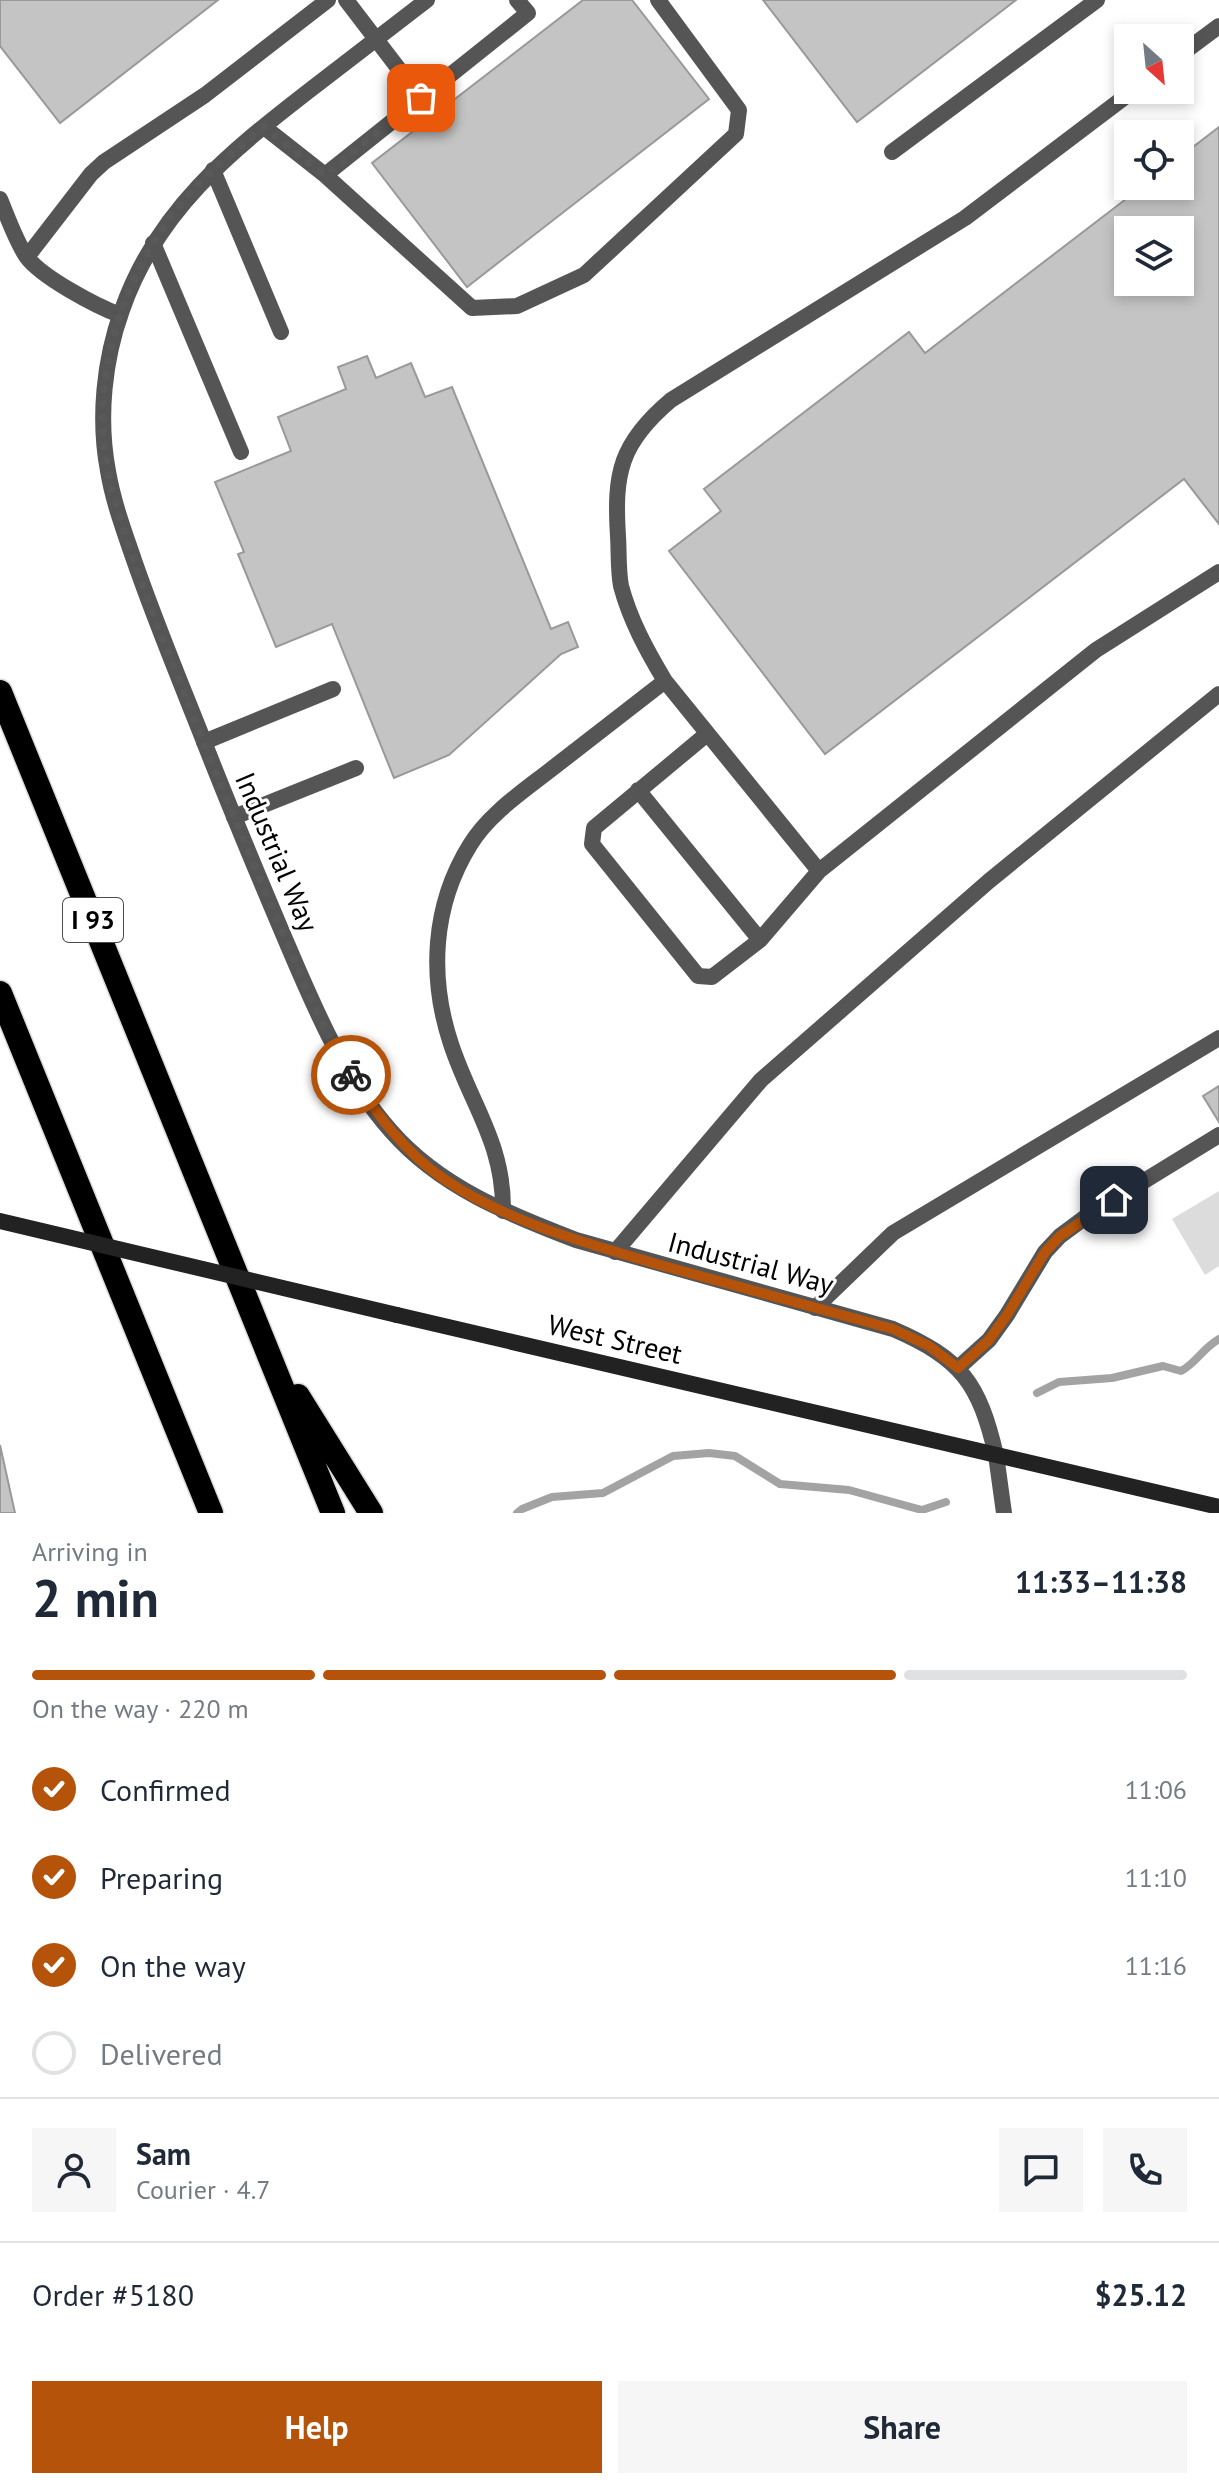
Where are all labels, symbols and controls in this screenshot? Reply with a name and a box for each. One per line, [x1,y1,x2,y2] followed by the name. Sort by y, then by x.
[1114,24,1194,104] north arrow
[1114,24,1194,296] map controls
[387,64,455,132] pin
[399,76,443,120] icon: bag
[1114,120,1194,200] button: locate
[1114,216,1194,296] button: layers
[227,766,328,937] street label: Industrial Way
[63,898,123,942] road number: I 93
[311,1035,391,1115] courier
[329,1053,373,1097] icon: bike
[1080,1166,1148,1234] pin
[1092,1178,1136,1222] icon: home
[664,1223,838,1302] street label: Industrial Way
[544,1305,686,1372] street label: West Street
[32,1535,148,1568] text: Arriving in
[1015,1562,1187,1601] text: 11:33–11:38
[32,1564,159,1631] text: 2 min
[32,1692,249,1725] text: On the way · 220 m
[32,1767,76,1811] icon: check
[100,1770,231,1809] text: Confirmed
[1125,1773,1187,1806] text: 11:06
[32,1855,76,1899] icon: check
[100,1858,223,1897] text: Preparing
[1125,1861,1187,1894] text: 11:10
[32,1943,76,1987] icon: check
[100,1946,246,1985] text: On the way
[1125,1949,1187,1982] text: 11:16
[100,2034,223,2073] text: Delivered
[32,2128,116,2212] button: person
[999,2128,1083,2212] button: chat
[1103,2128,1187,2212] button: phone
[136,2134,191,2173] text: Sam
[136,2173,270,2206] text: Courier · 4.7
[32,2275,194,2314] text: Order #5180
[1095,2275,1187,2314] text: $25.12
[32,2381,602,2473] button: Help
[618,2381,1187,2473] button: Share

